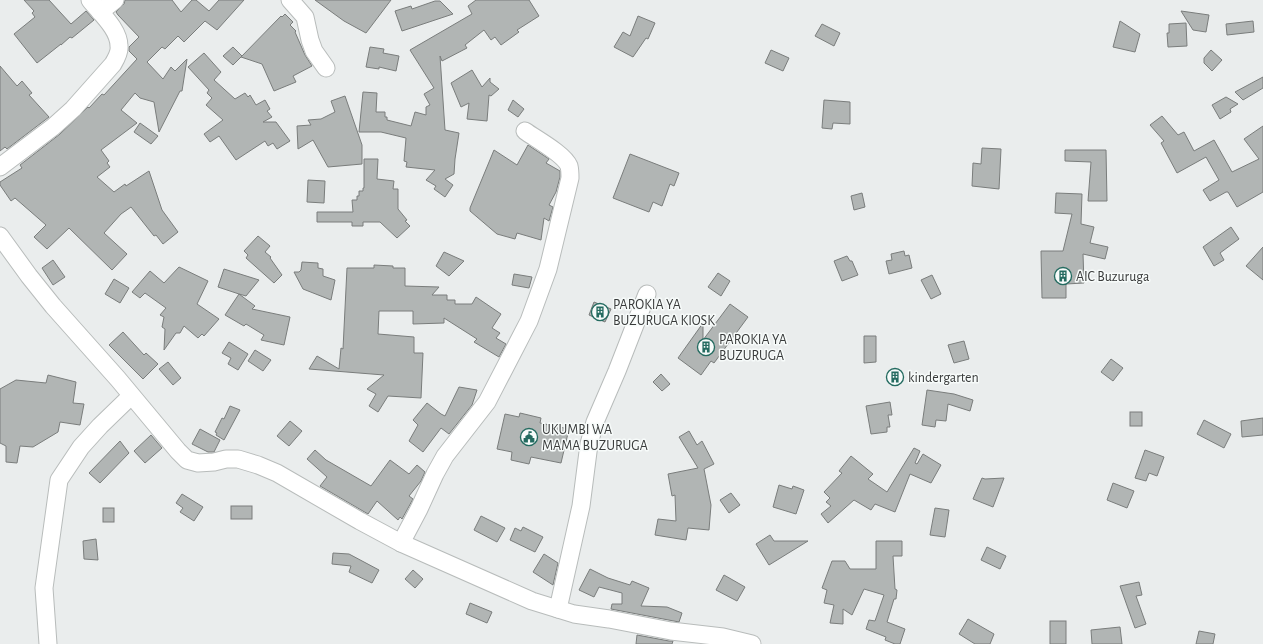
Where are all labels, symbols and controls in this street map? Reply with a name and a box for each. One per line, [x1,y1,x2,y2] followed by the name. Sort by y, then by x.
[1053,266,1073,286] building icon: AIC Buzuruga
[1076,270,1150,284] place label: AIC Buzuruga
[613,298,715,328] place label: PAROKIA YA BUZURUGA KIOSK
[590,302,610,322] building icon: PAROKIA YA BUZURUGA KIOSK
[719,333,787,363] place label: PAROKIA YA BUZURUGA
[696,337,716,357] building icon: PAROKIA YA BUZURUGA
[885,367,905,387] building icon: kindergarten
[908,371,979,385] place label: kindergarten
[542,423,648,453] place label: UKUMBI WA MAMA BUZURUGA
[519,427,539,447] public building icon: UKUMBI WA MAMA BUZURUGA

